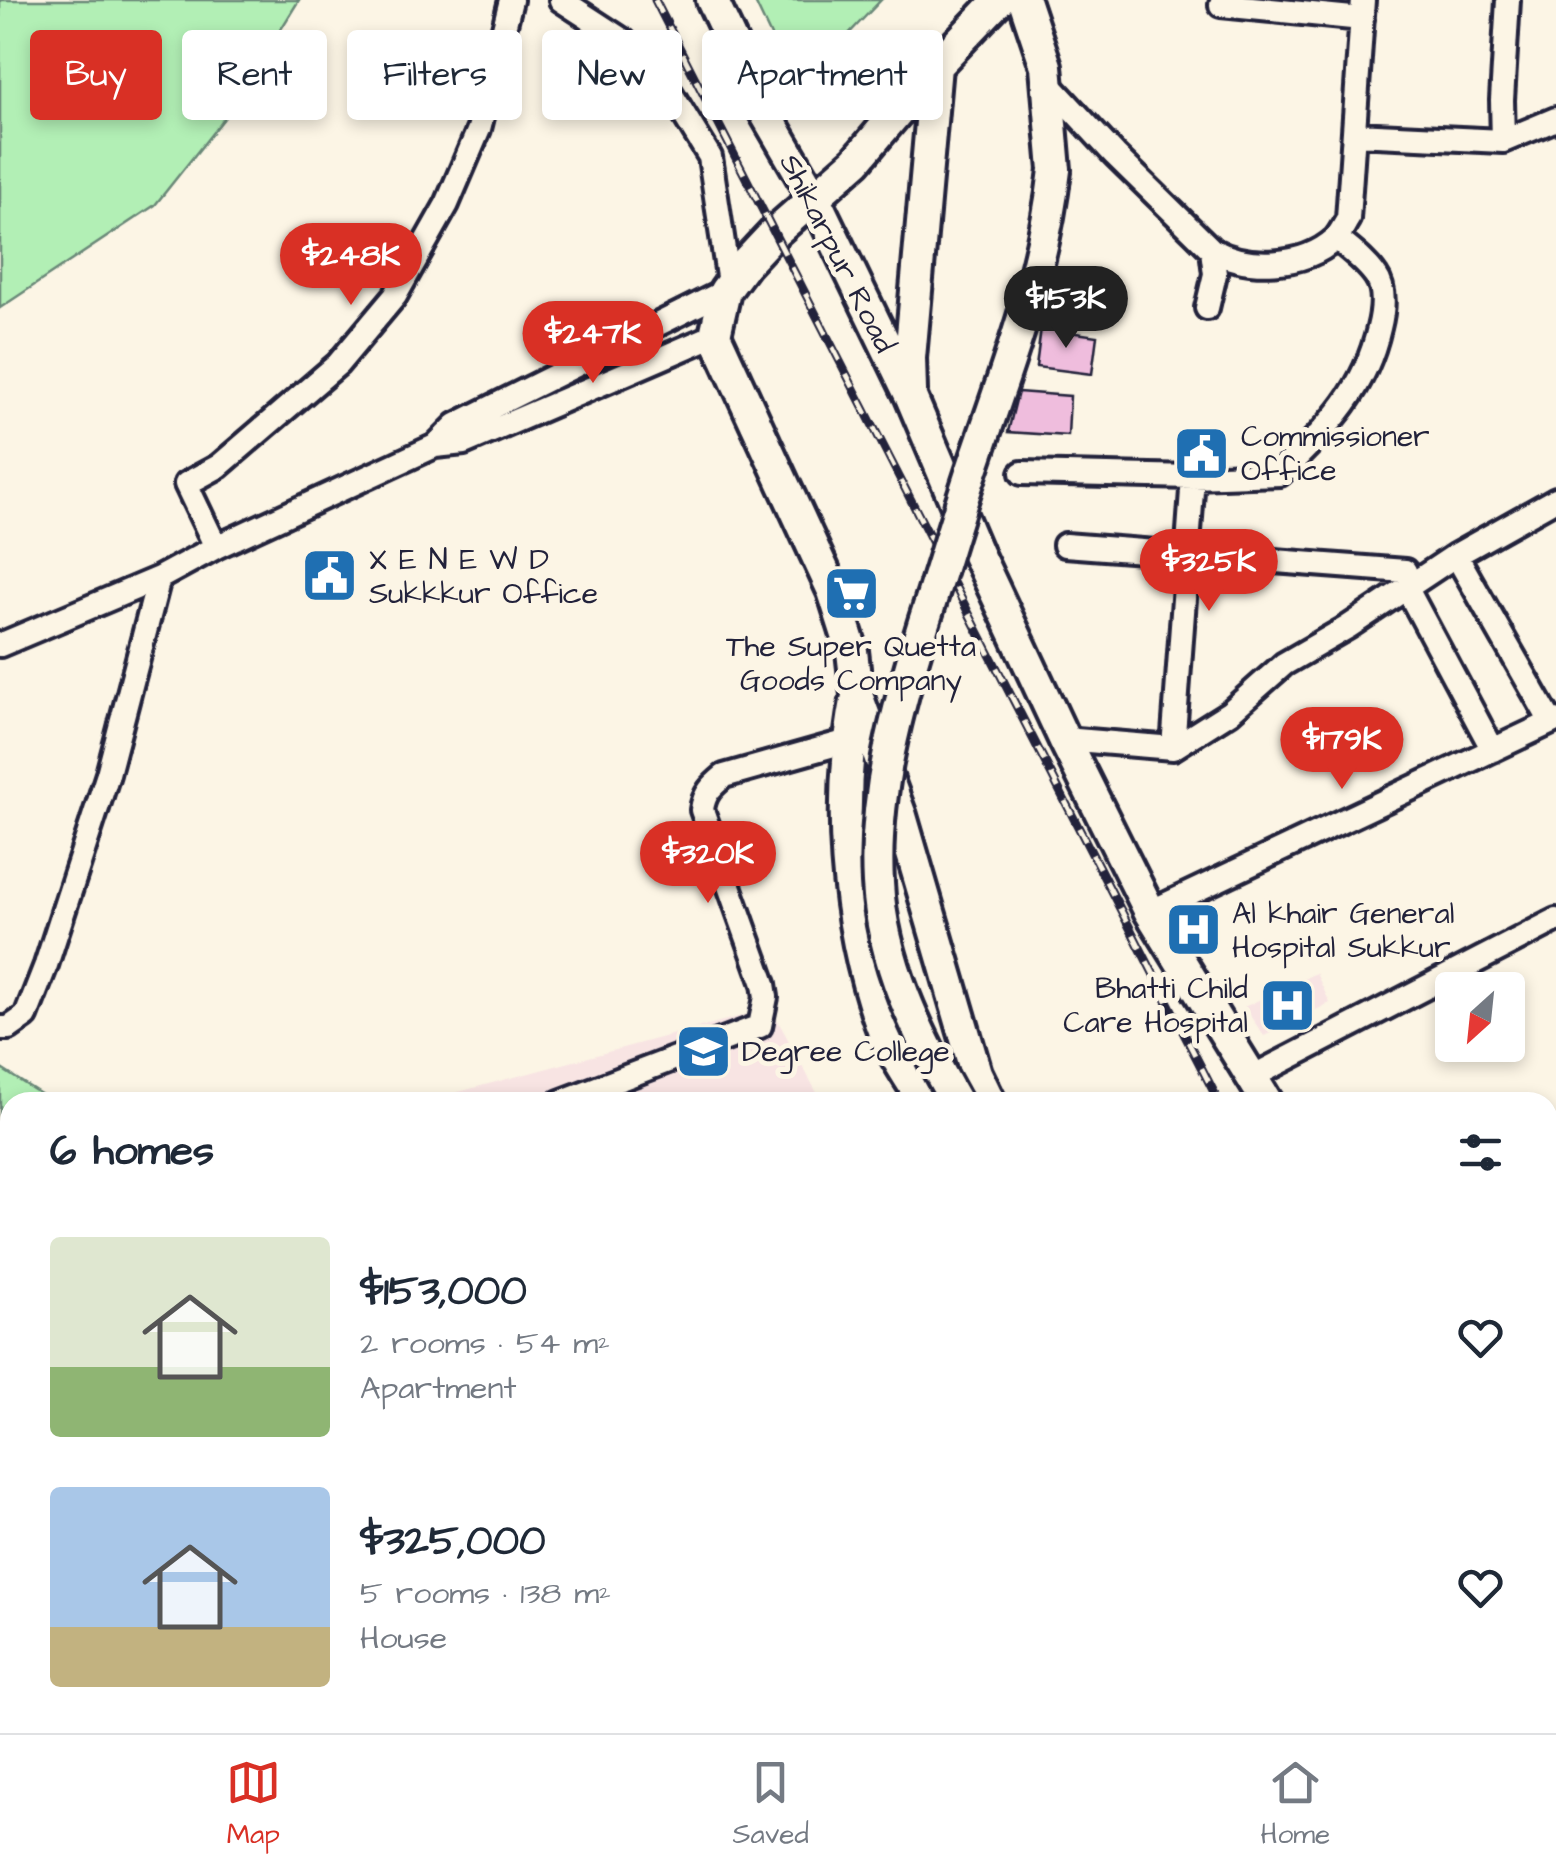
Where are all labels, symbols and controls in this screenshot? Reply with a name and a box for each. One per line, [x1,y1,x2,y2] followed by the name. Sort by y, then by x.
[30,30,162,120] chip: Buy
[182,30,327,120] chip: Rent
[347,30,522,120] chip: Filters
[542,30,682,120] chip: New
[702,30,943,120] chip: Apartment
[769,147,905,360] street label: Shikarpur Road
[281,223,421,308] pin: $248K
[302,233,400,278] text: $248K
[996,266,1136,351] pin: $153K
[1026,276,1106,321] text: $153K
[523,301,663,386] pin: $247K
[545,311,641,356] text: $247K
[1241,416,1430,492] place label: Commissioner Office
[1172,423,1232,483] public building icon: Commissioner Office
[1139,529,1279,614] pin: $325K
[369,539,598,615] place label: X E N E W D Sukkkur Office
[1162,539,1256,584] text: $325K
[300,546,360,606] public building icon: X E N E W D Sukkkur Office
[821,563,881,623] supermarket icon: The Super Quetta Goods Company
[726,626,976,703] place label: The Super Quetta Goods Company
[1272,707,1412,792] pin: $179K
[1302,717,1382,762] text: $179K
[638,821,778,906] pin: $320K
[662,831,754,876] text: $320K
[1232,893,1454,969] place label: Al khair General Hospital Sukkur
[1163,900,1223,960] hospital icon: Al khair General Hospital Sukkur
[1063,968,1248,1044] place label: Bhatti Child Care Hospital
[1435,972,1525,1062] north arrow
[1435,972,1525,1062] map controls
[1257,975,1317,1035] hospital icon: Bhatti Child Care Hospital
[673,1021,733,1081] school or university icon: Degree College
[742,1031,950,1074] place label: Degree College
[50,1123,214,1181] text: 6 homes
[1453,1125,1508,1180] icon: filters
[360,1263,527,1321] text: $153,000
[130,1277,250,1397] icon: home
[1453,1310,1508,1365] icon: heart
[360,1321,610,1366] text: 2 rooms · 54 m²
[360,1366,516,1411] text: Apartment
[360,1513,545,1571] text: $325,000
[130,1527,250,1647] icon: home
[1453,1560,1508,1615] icon: heart
[360,1571,611,1616] text: 5 rooms · 138 m²
[360,1616,447,1661] text: House
[226,1755,281,1854] tab: Map
[733,1755,809,1854] tab: Saved
[1260,1755,1330,1854] tab: Home

